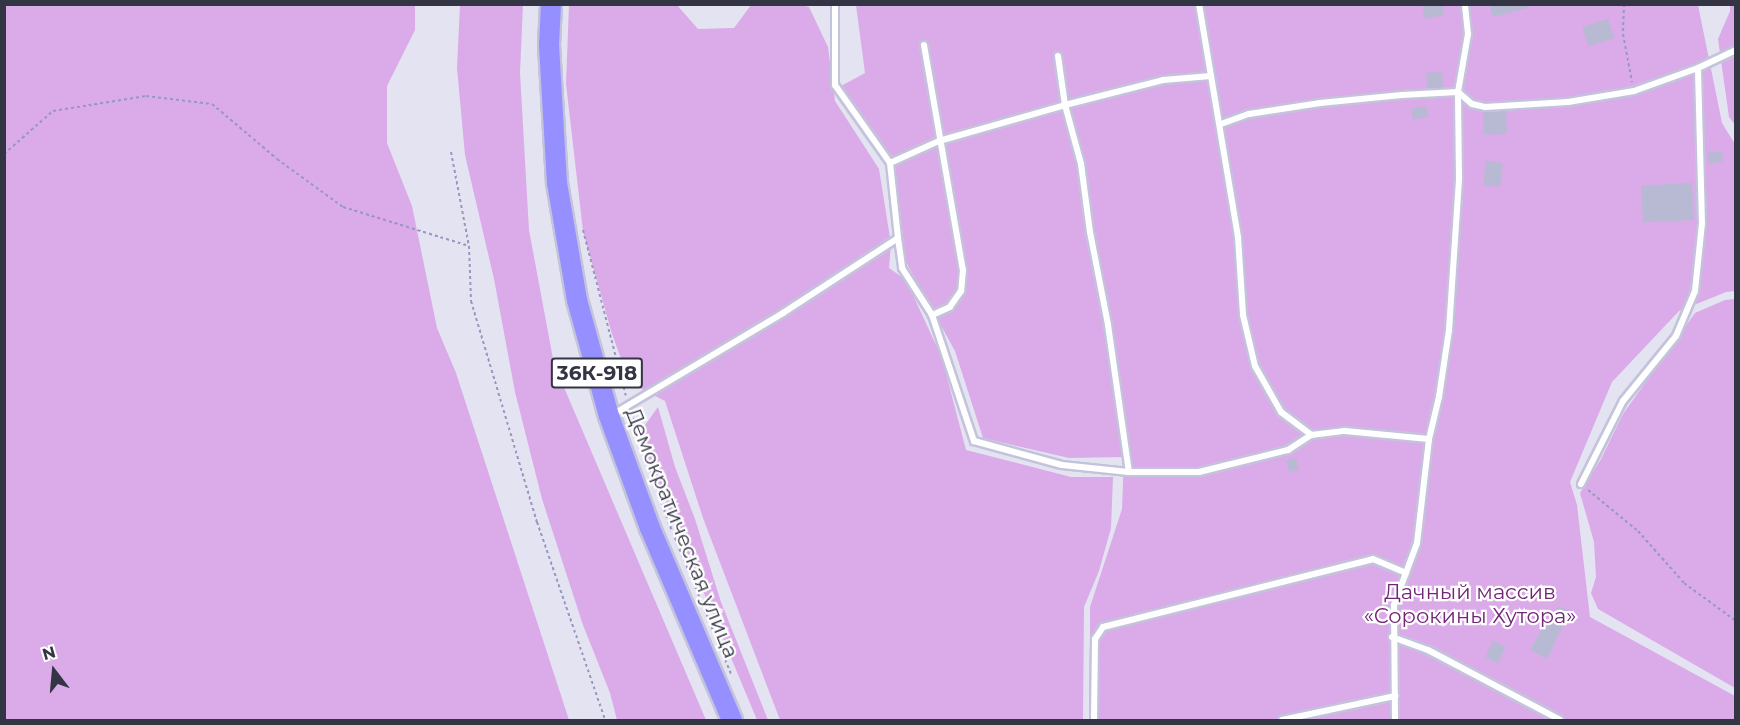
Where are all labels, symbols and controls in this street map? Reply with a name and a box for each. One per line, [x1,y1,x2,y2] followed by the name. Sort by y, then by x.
[550,356,644,390] road number: 36К-918
[620,404,744,662] street label: Демократическая улица
[1364,579,1576,629] park label: Дачный массив «Сорокины Хутора»
[24,641,84,701] north arrow
[40,642,58,664] text: N

